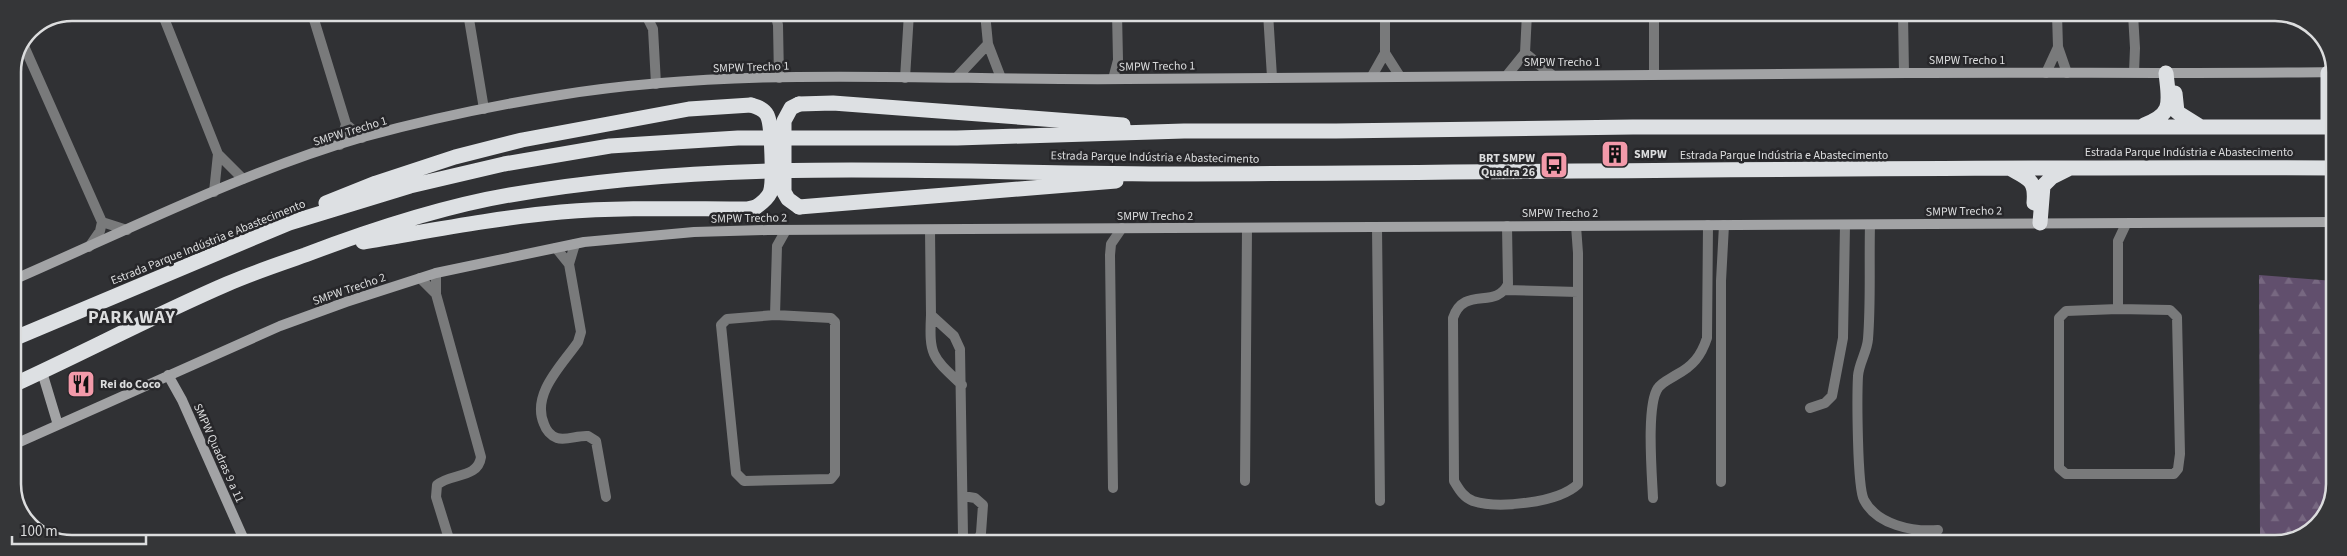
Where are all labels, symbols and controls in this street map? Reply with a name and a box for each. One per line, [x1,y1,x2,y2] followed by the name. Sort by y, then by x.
[1929,52,2005,69] street label: SMPW Trecho 1
[1524,54,1600,71] street label: SMPW Trecho 1
[1119,57,1195,76] street label: SMPW Trecho 1
[712,58,790,77] street label: SMPW Trecho 1
[311,112,389,151] street label: SMPW Trecho 1
[1600,139,1630,169] building icon: SMPW
[2085,144,2293,161] street label: Estrada Parque Indústria e Abastecimento
[1634,146,1667,163] place label: SMPW
[1050,147,1259,168] street label: Estrada Parque Indústria e Abastecimento
[1680,147,1888,164] street label: Estrada Parque Indústria e Abastecimento
[1479,150,1535,181] place label: BRT SMPW Quadra 26
[1539,150,1569,180] bus stop icon: BRT SMPW Quadra 26
[108,195,308,289] street label: Estrada Parque Indústria e Abastecimento
[1926,202,2002,221] street label: SMPW Trecho 2
[1522,205,1598,222] street label: SMPW Trecho 2
[1117,208,1193,225] street label: SMPW Trecho 2
[711,209,787,228] street label: SMPW Trecho 2
[310,269,388,310] street label: SMPW Trecho 2
[88,305,176,330] district label: PARK WAY
[66,369,96,399] restaurant icon: Rei do Coco
[100,376,161,393] place label: Rei do Coco
[189,401,248,506] street label: SMPW Quadras 9 a 11
[12,514,146,546] scale bar
[20,521,58,542] text: 100 m

